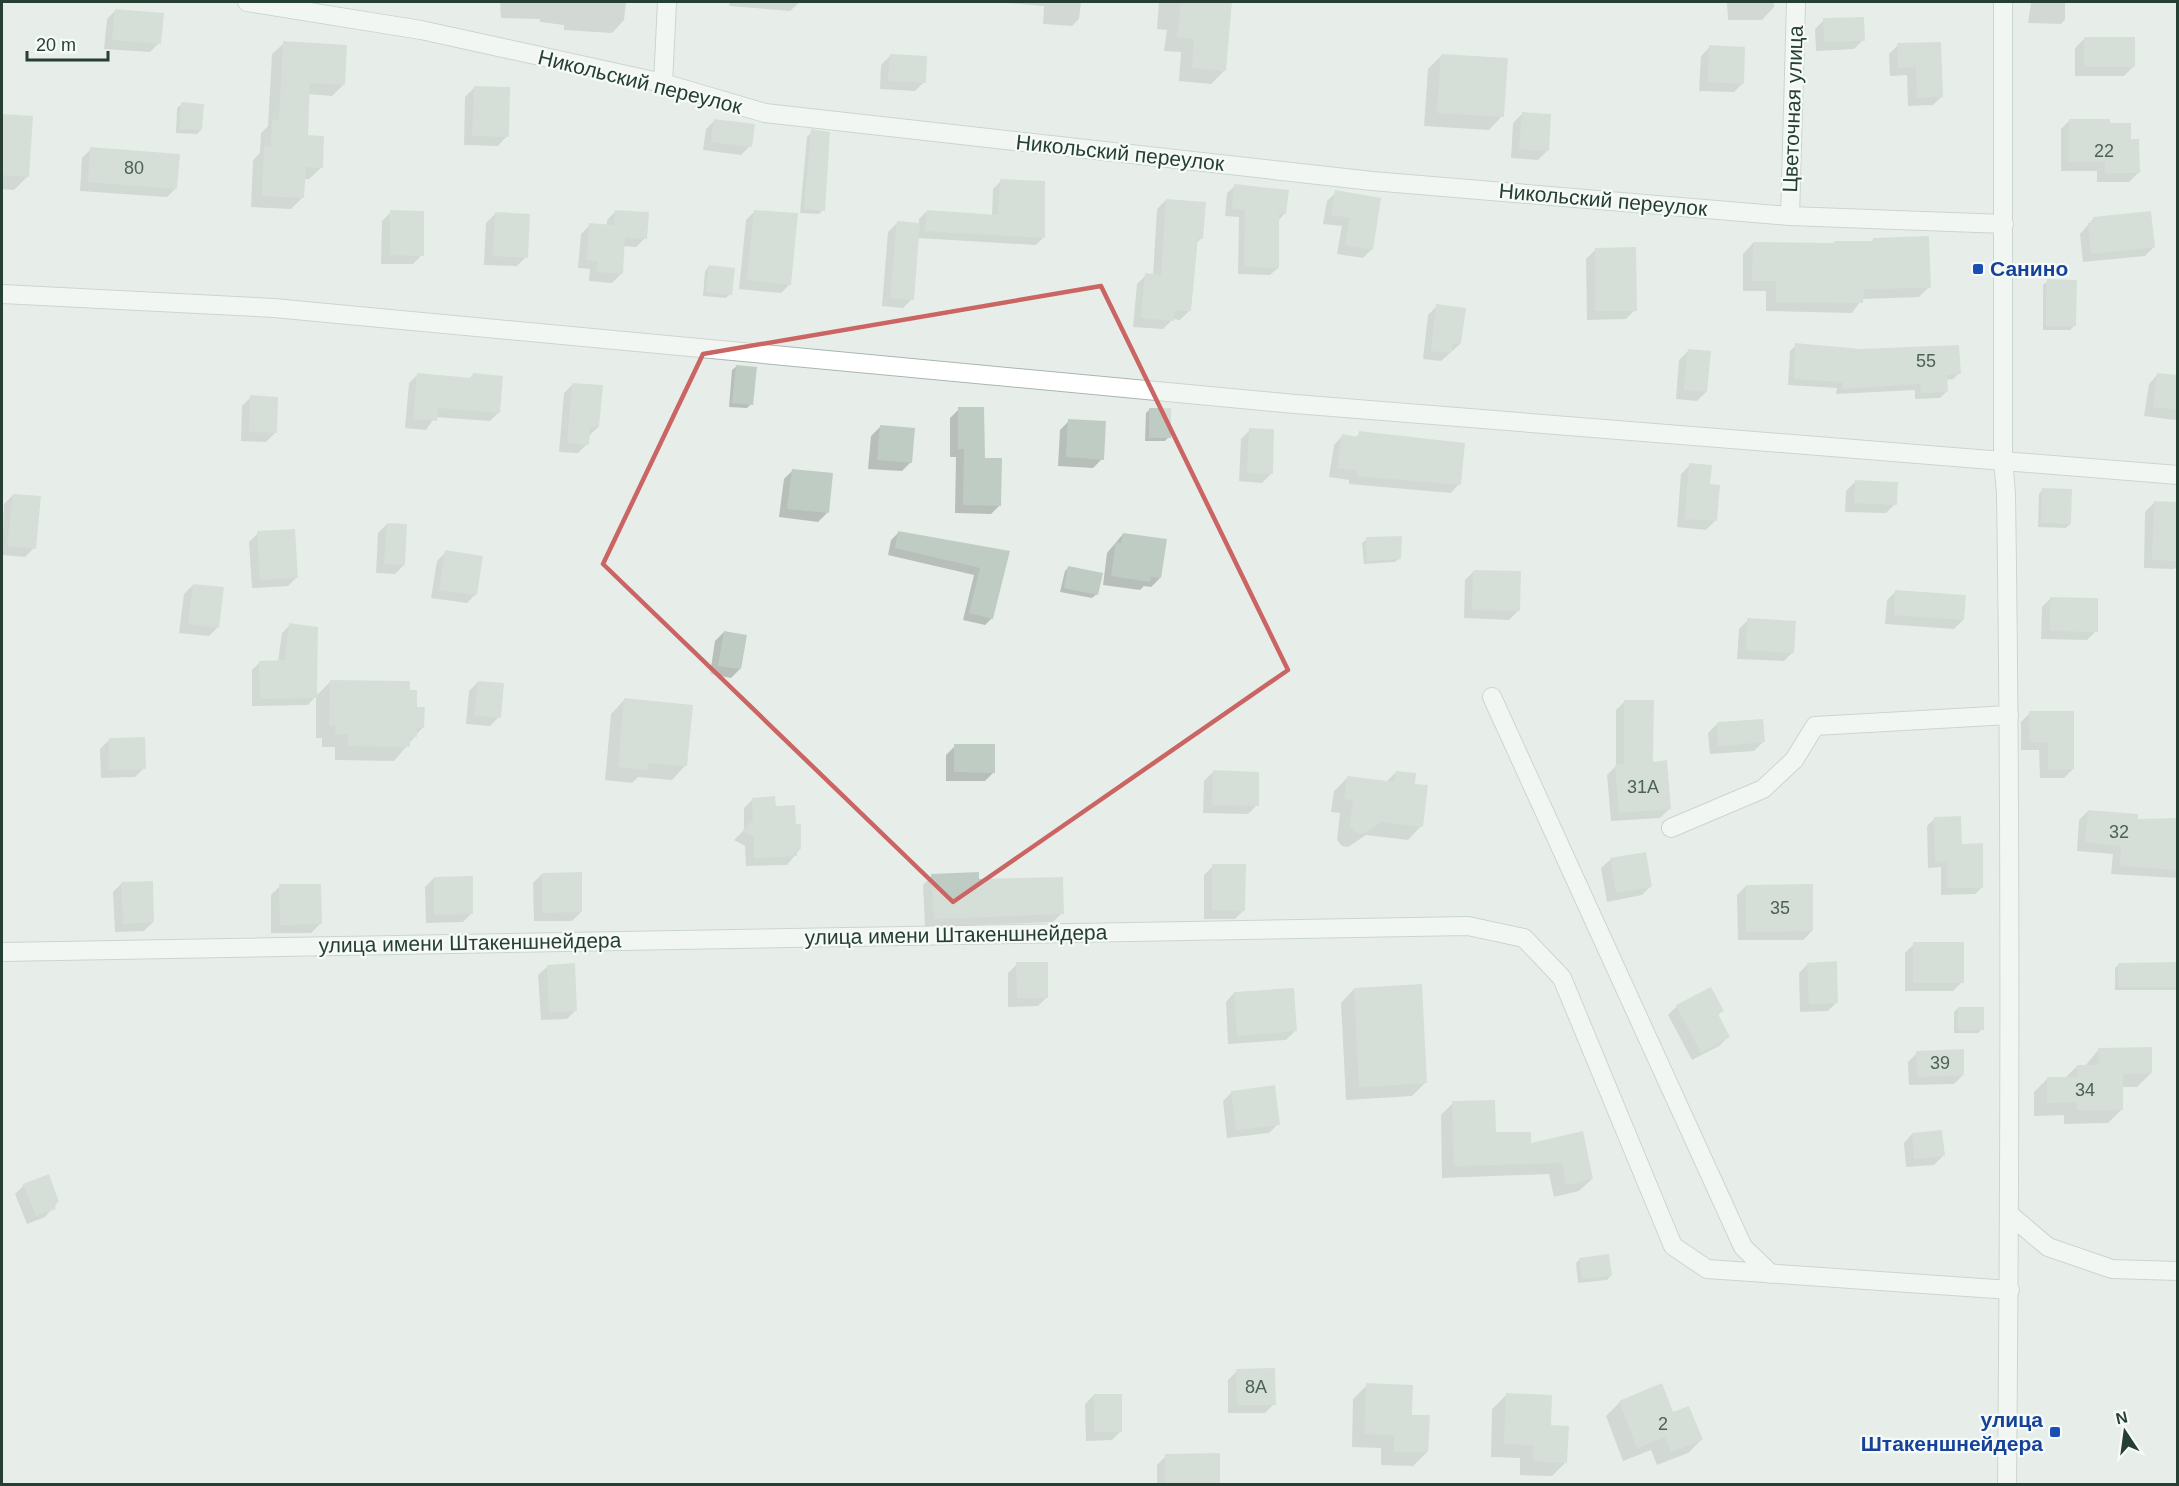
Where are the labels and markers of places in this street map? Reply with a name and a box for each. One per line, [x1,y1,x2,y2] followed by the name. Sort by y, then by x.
[1990,257,2068,280] place label: Санино
[1971,262,1985,276] marker: Санино
[1861,1408,2043,1455] place label: улица Штакеншнейдера
[2048,1425,2062,1439] marker: улица Штакеншнейдера

